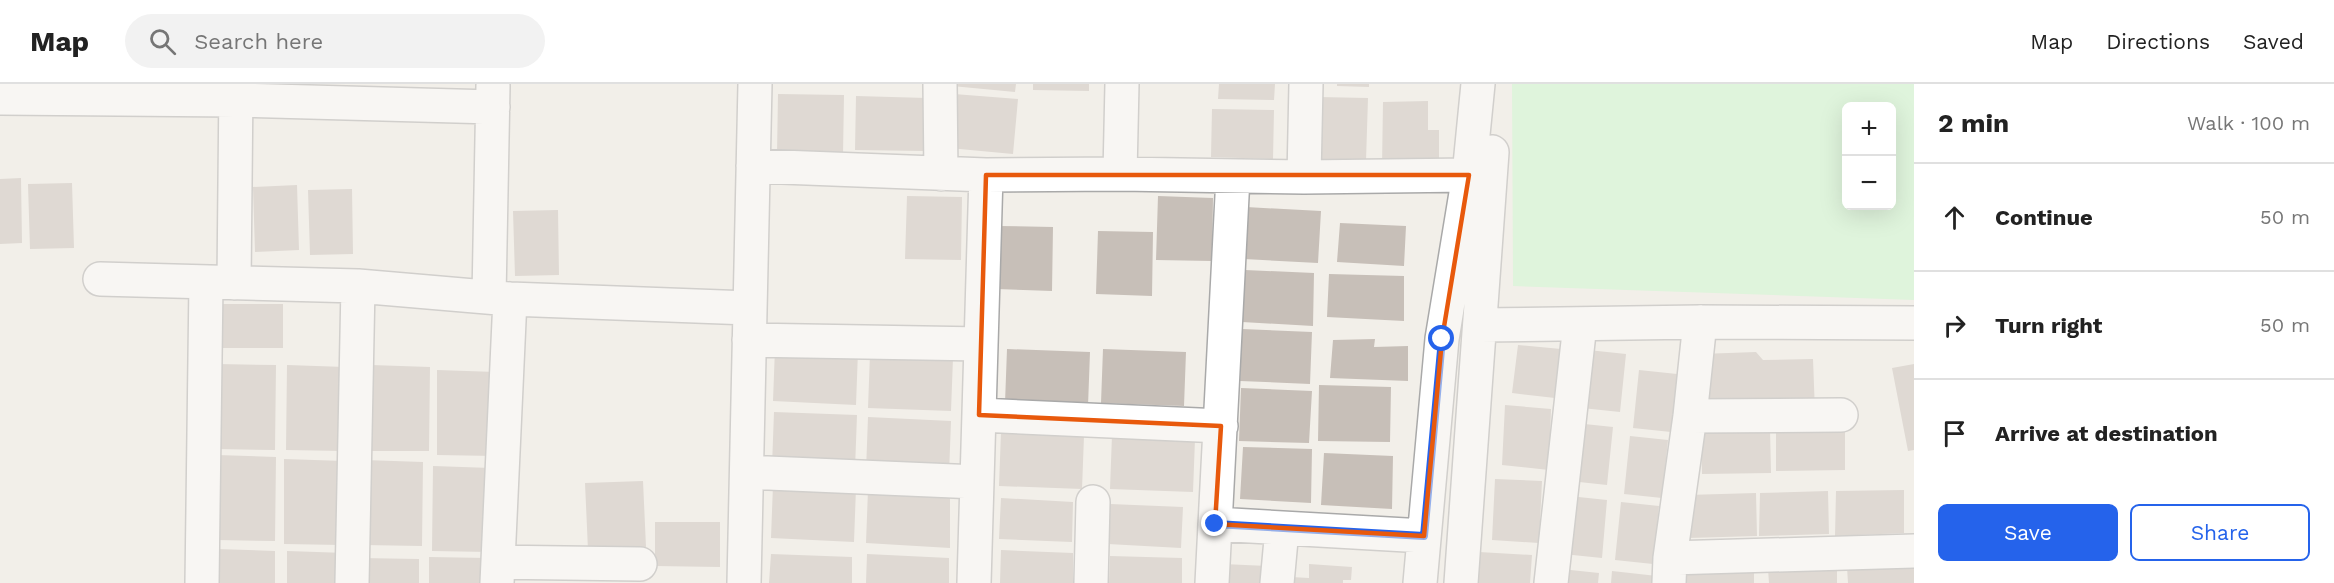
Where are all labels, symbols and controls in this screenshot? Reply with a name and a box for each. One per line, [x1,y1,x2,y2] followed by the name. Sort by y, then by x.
[125,14,545,68] search box
[30,25,89,58] text: Map
[146,25,179,58] icon: search
[194,29,323,54] text: Search here
[2030,29,2073,54] text: Map
[2106,29,2210,54] text: Directions
[2243,29,2304,54] text: Saved
[1842,102,1896,210] map controls
[1842,102,1896,156] button: +
[1938,108,2009,138] text: 2 min
[2187,111,2310,135] text: Walk · 100 m
[1842,156,1896,210] button: −
[1938,201,1971,234] icon: ahead
[1995,205,2093,230] text: Continue
[2260,205,2310,229] text: 50 m
[1938,309,1971,342] icon: right
[1995,313,2102,338] text: Turn right
[2260,313,2310,337] text: 50 m
[1428,325,1454,351] route start
[1938,417,1971,450] icon: arrive
[1995,421,2218,446] text: Arrive at destination
[1938,504,2118,561] button: Save
[2130,504,2310,561] button: Share
[1201,510,1227,536] route end

